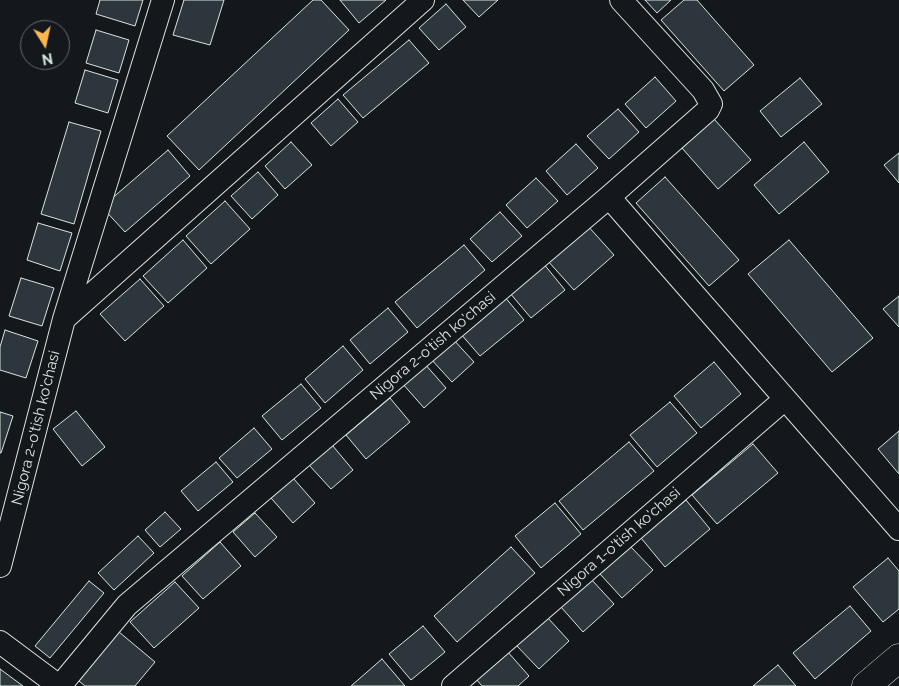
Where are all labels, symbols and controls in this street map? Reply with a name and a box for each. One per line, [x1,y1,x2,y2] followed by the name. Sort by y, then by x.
[20,20,70,70] north arrow
[41,50,54,68] text: N
[366,288,500,404] street label: Nigora 2-o'tish ko'chasi
[8,349,64,507] street label: Nigora 2-o'tish ko'chasi
[554,484,684,600] street label: Nigora 1-o'tish ko'chasi

